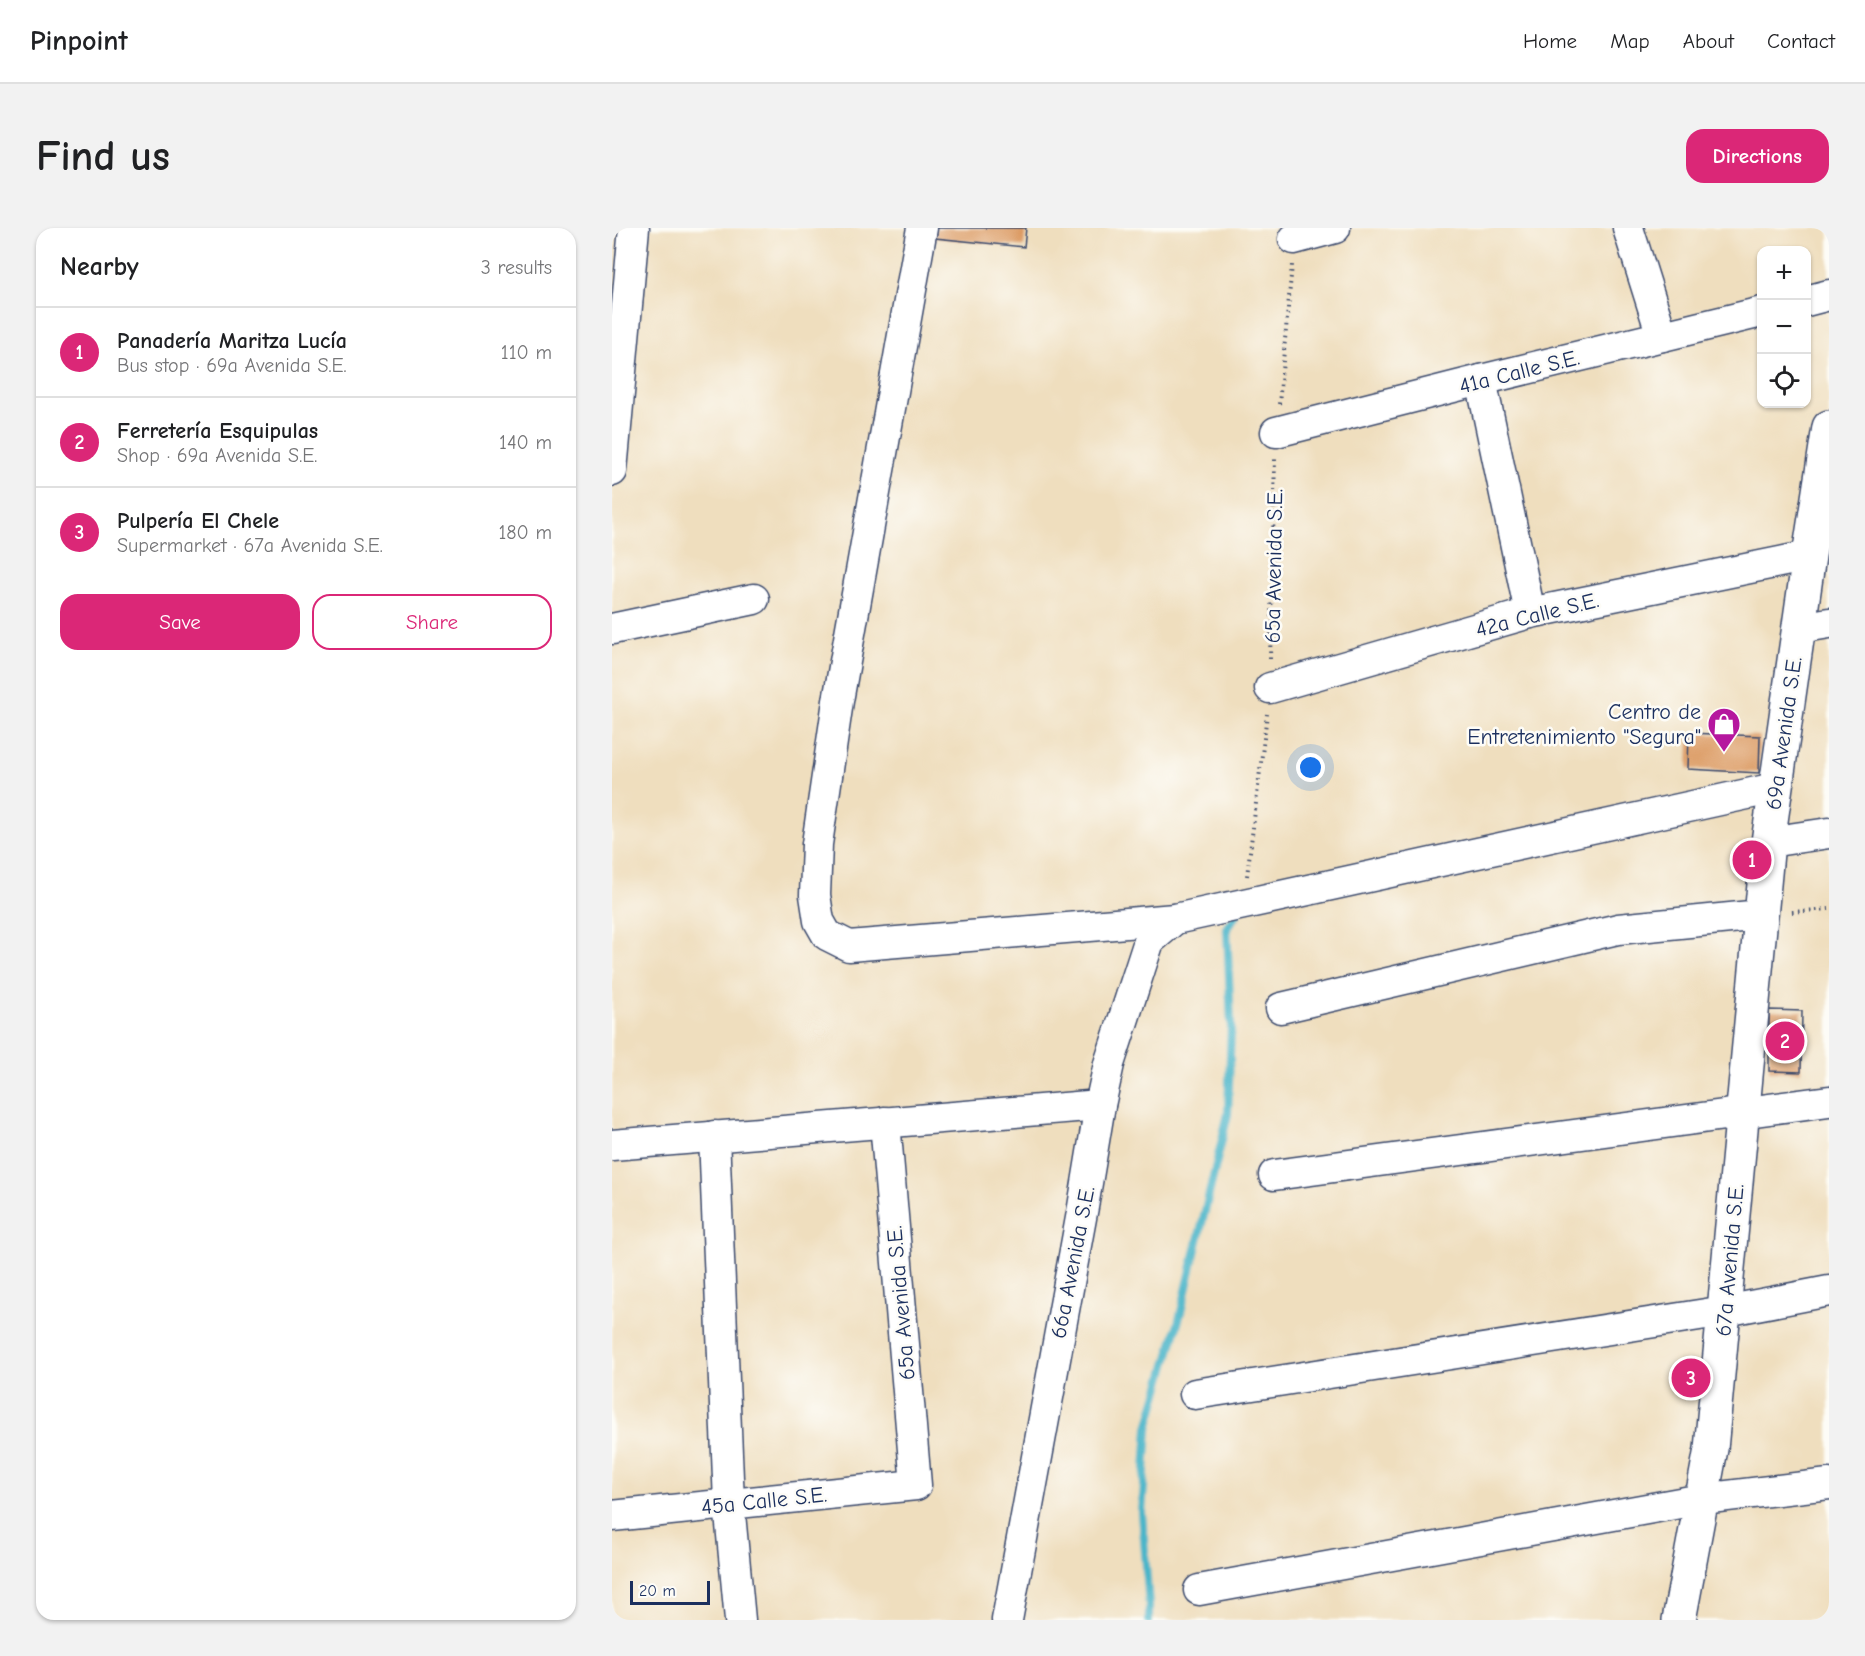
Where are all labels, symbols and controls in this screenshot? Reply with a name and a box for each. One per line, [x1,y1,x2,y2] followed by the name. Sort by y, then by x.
[30,25,128,57] text: Pinpoint
[1523,29,1577,53] text: Home
[1610,29,1650,53] text: Map
[1683,29,1734,53] text: About
[1767,29,1835,53] text: Contact
[1686,129,1829,183] button: Directions
[36,132,170,181] text: Find us
[1757,246,1811,408] map controls
[1757,246,1811,300] button: +
[60,252,139,282] text: Nearby
[481,256,552,279] text: 3 results
[1757,300,1811,354] button: −
[117,328,347,354] text: Panadería Maritza Lucía
[76,341,83,364] text: 1
[501,341,552,364] text: 110 m
[1456,344,1582,399] street label: 41a Calle S.E.
[117,354,347,377] text: Bus stop · 69a Avenida S.E.
[1757,354,1811,408] button: locate
[117,418,318,444] text: Ferretería Esquipulas
[75,431,84,454] text: 2
[499,431,552,454] text: 140 m
[117,444,317,467] text: Shop · 69a Avenida S.E.
[1260,488,1288,644] street label: 65a Avenida S.E.
[117,508,279,534] text: Pulpería El Chele
[75,521,84,544] text: 3
[498,521,552,544] text: 180 m
[117,534,383,557] text: Supermarket · 67a Avenida S.E.
[1473,587,1601,643] street label: 42a Calle S.E.
[60,594,300,650] button: Save
[312,594,552,650] button: Share
[1760,655,1808,811] street label: 69a Avenida S.E.
[1467,699,1701,750] place label: Centro de Entretenimiento "Segura"
[1706,706,1742,753] shop icon: Centro de Entretenimiento "Segura"
[1296,753,1325,782] your location
[1732,838,1772,882] pin: 1
[1766,1018,1804,1064] pin: 2
[1710,1183,1750,1338] street label: 67a Avenida S.E.
[1045,1184,1101,1341] street label: 66a Avenida S.E.
[881,1225,921,1381] street label: 65a Avenida S.E.
[1672,1356,1710,1400] pin: 3
[700,1481,828,1521] street label: 45a Calle S.E.
[630,1578,710,1606] scale bar
[639,1582,676,1600] text: 20 m

